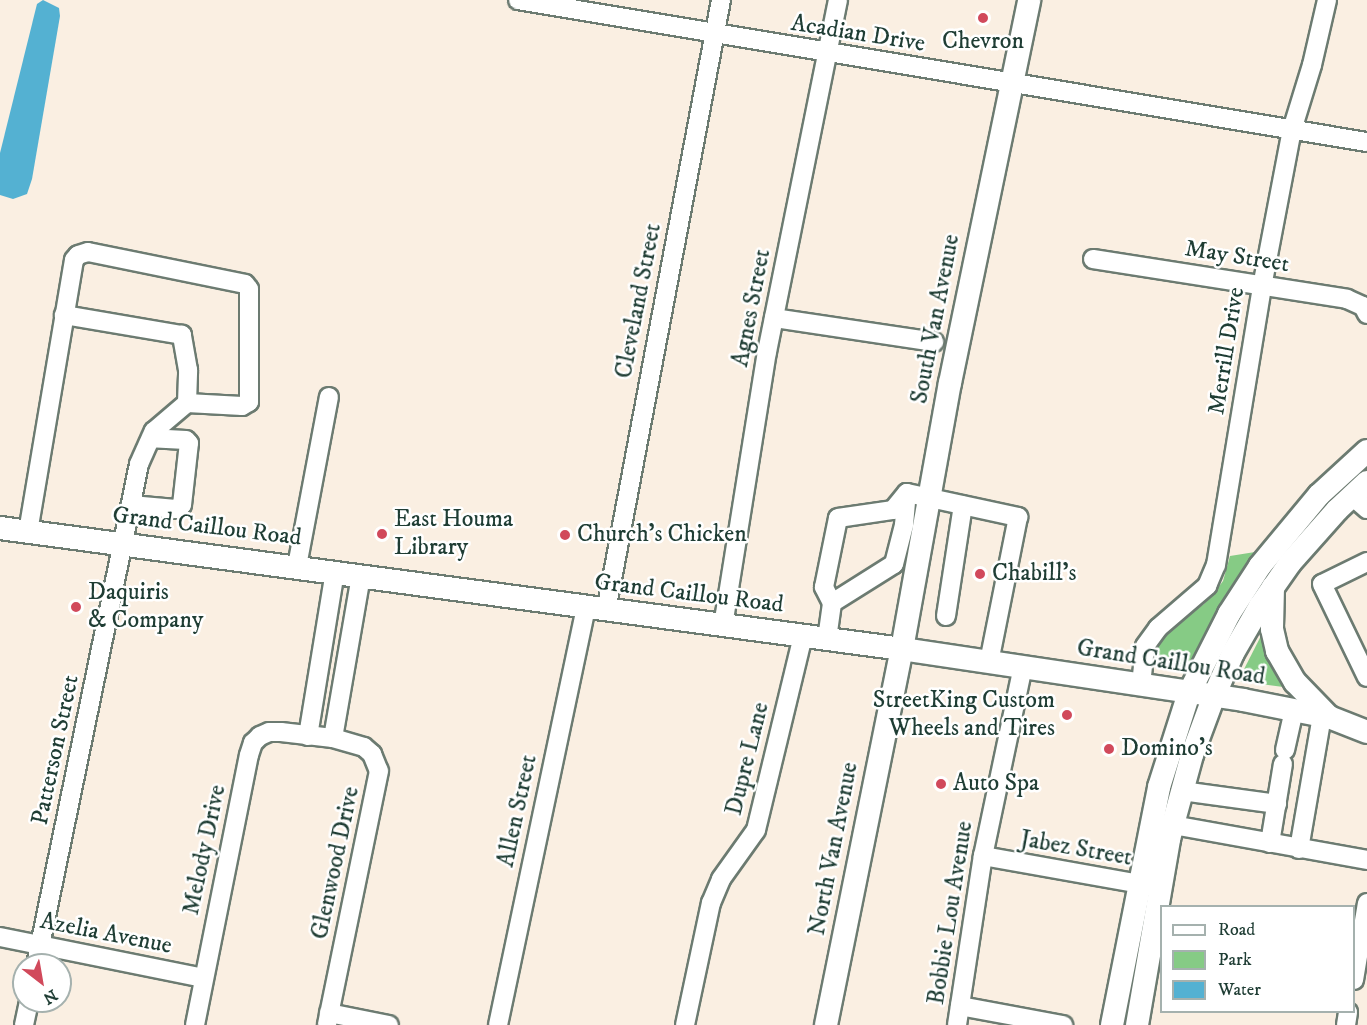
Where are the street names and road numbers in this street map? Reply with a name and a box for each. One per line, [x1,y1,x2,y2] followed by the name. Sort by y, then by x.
[789,9,927,59] street label: Acadian Drive
[610,221,668,381] street label: Cleveland Street
[905,232,967,406] street label: South Van Avenue
[1183,235,1291,279] street label: May Street
[726,247,778,369] street label: Agnes Street
[1203,285,1251,417] street label: Merrill Drive
[111,501,303,553] street label: Grand Caillou Road
[593,568,785,620] street label: Grand Caillou Road
[1075,634,1267,692] street label: Grand Caillou Road
[26,672,86,828] street label: Patterson Street
[720,700,776,818] street label: Dupre Lane
[492,752,544,870] street label: Allen Street
[803,760,865,938] street label: North Van Avenue
[177,782,233,918] street label: Melody Drive
[306,784,366,942] street label: Glenwood Drive
[922,819,980,1007] street label: Bobbie Lou Avenue
[1018,825,1134,873] street label: Jabez Street
[38,907,174,961] street label: Azelia Avenue

